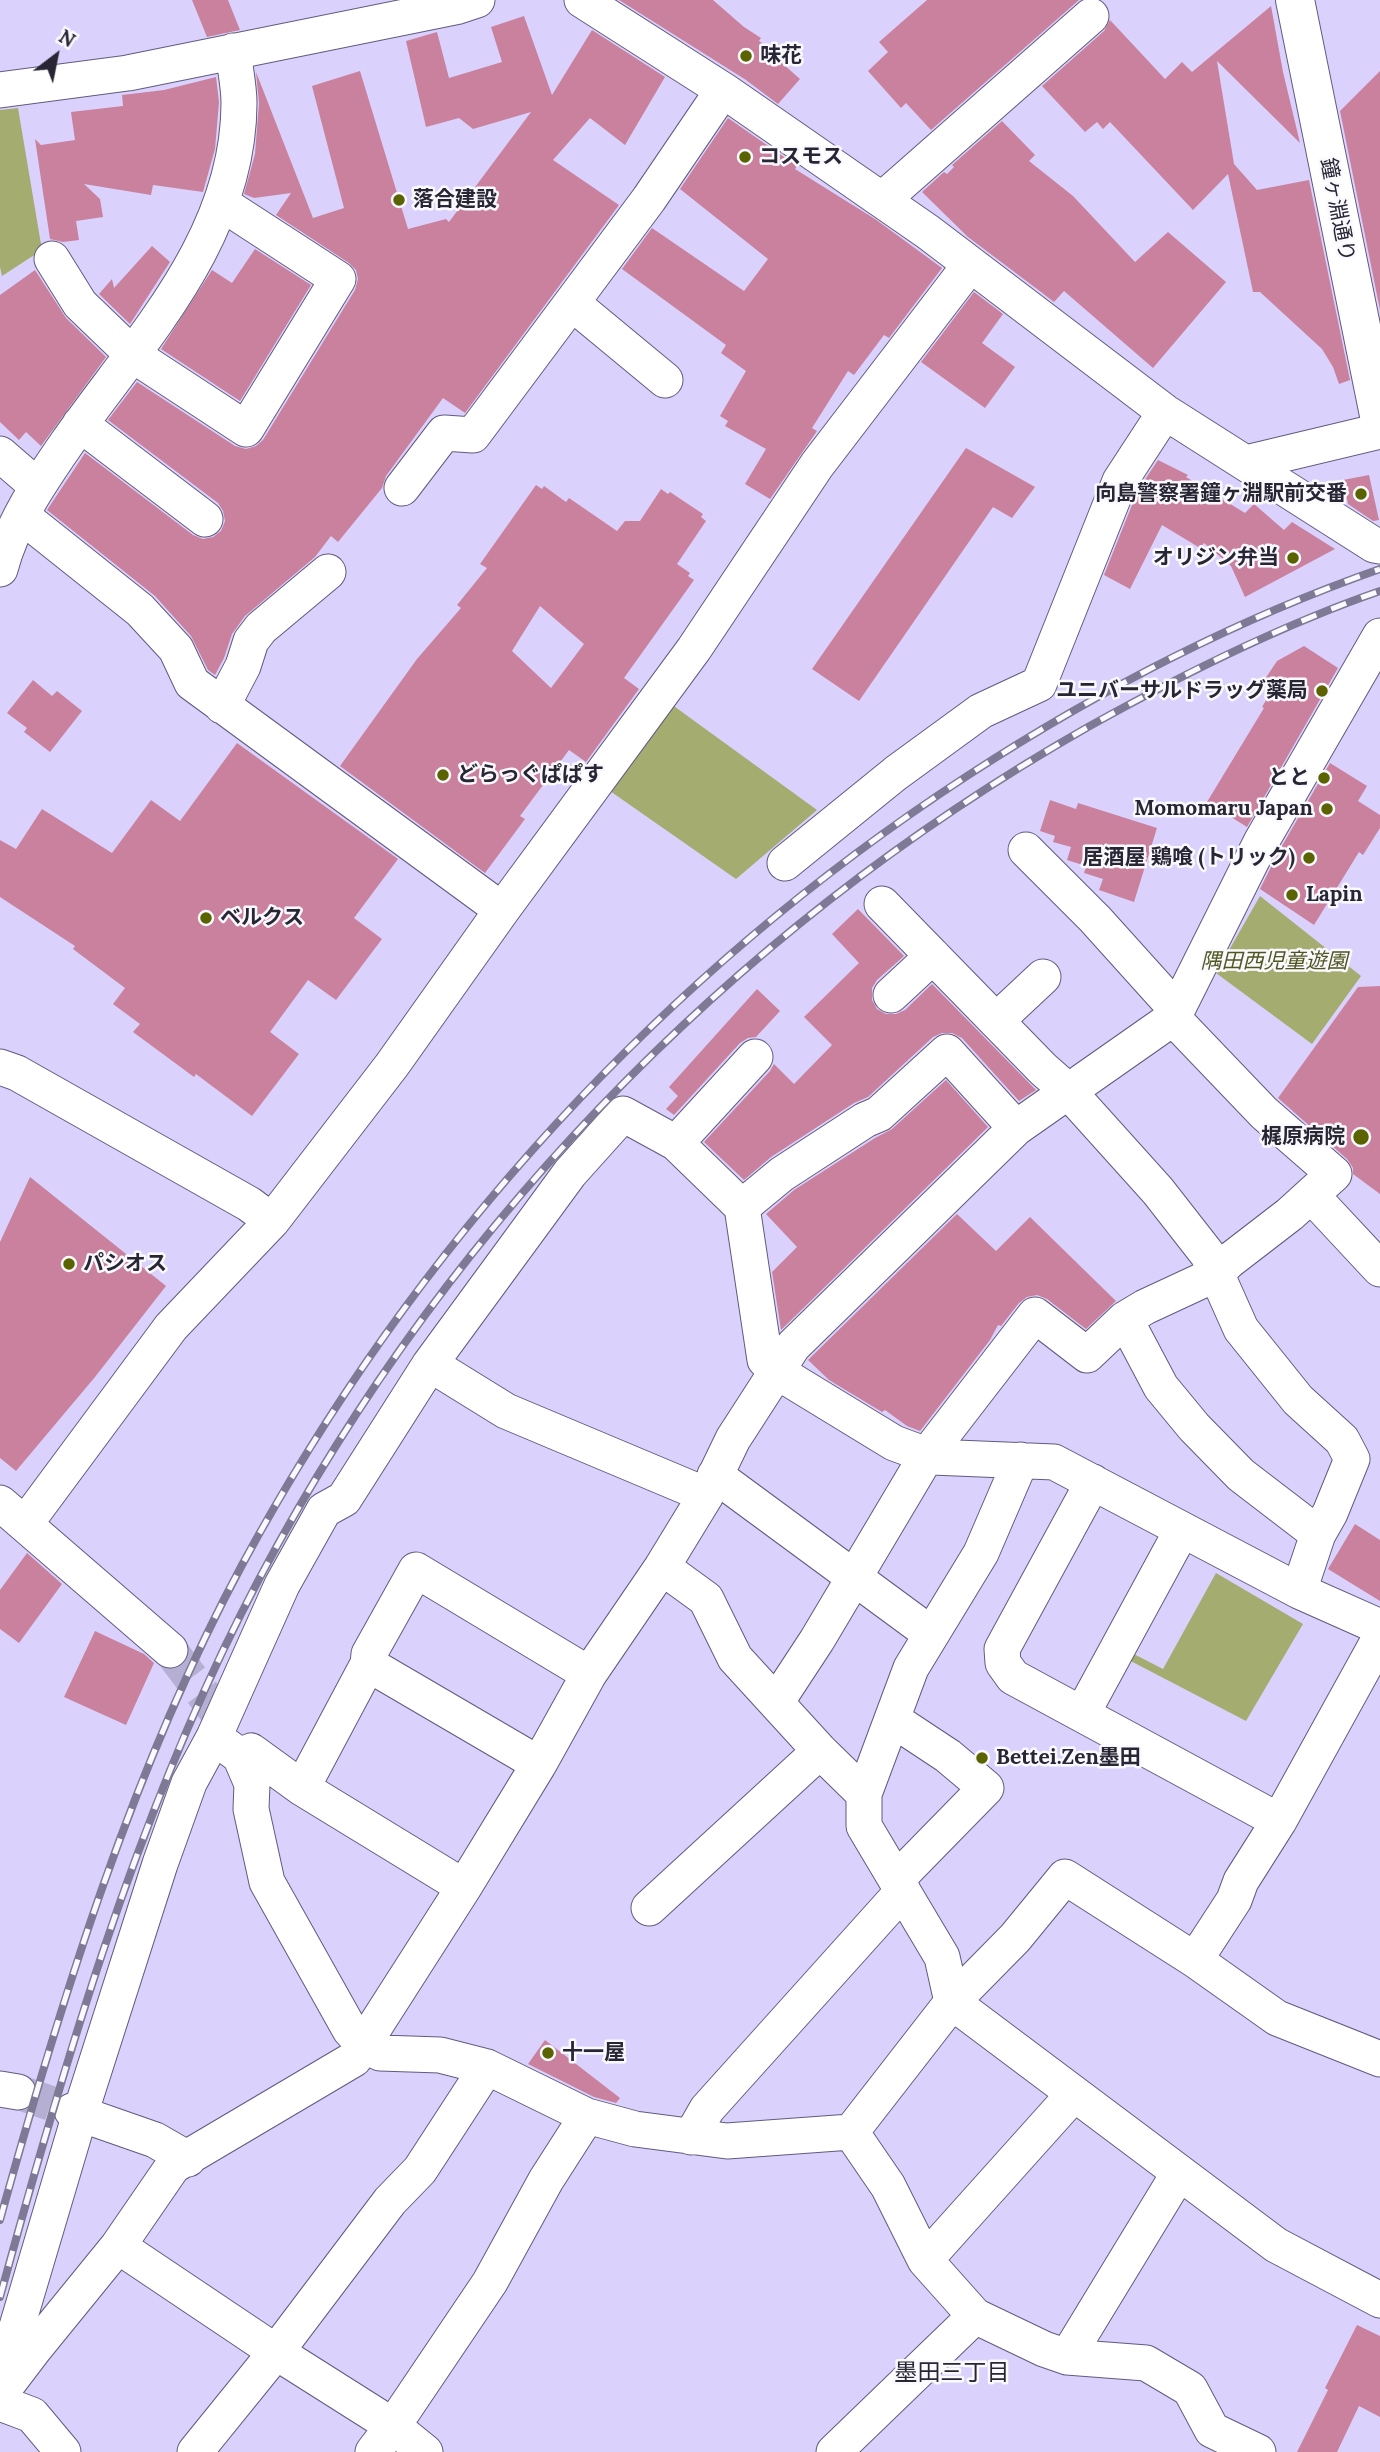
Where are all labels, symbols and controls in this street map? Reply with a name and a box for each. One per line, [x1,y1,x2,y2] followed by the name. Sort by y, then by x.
[21,21,91,91] north arrow
[55,24,80,52] text: N
[760,43,802,69] place label: 味花
[738,48,754,64] marker: 味花
[759,144,843,170] place label: コスモス
[737,149,753,165] marker: コスモス
[1315,156,1359,264] street label: 鐘ヶ淵通り
[413,187,497,213] place label: 落合建設
[391,192,407,208] marker: 落合建設
[1095,481,1347,507] place label: 向島警察署鐘ヶ淵駅前交番
[1353,486,1369,502] marker: 向島警察署鐘ヶ淵駅前交番
[1153,545,1279,571] place label: オリジン弁当
[1285,550,1301,566] marker: オリジン弁当
[1056,678,1308,704] place label: ユニバーサルドラッグ薬局
[1314,683,1330,699] marker: ユニバーサルドラッグ薬局
[457,762,604,788] place label: どらっぐぱぱす
[1268,765,1310,791] place label: とと
[435,767,451,783] marker: どらっぐぱぱす
[1316,770,1332,786] marker: とと
[1134,796,1313,822] place label: Momomaru Japan
[1319,801,1335,817] marker: Momomaru Japan
[1083,845,1295,871] place label: 居酒屋 鶏喰 (トリック)
[1301,850,1317,866] marker: 居酒屋 鶏喰 (トリック)
[1306,882,1363,908] place label: Lapin
[1284,887,1300,903] marker: Lapin
[220,905,304,931] place label: ベルクス
[198,910,214,926] marker: ベルクス
[1201,949,1347,975] park label: 隅田西児童遊園
[1261,1124,1345,1150] place label: 梶原病院
[1351,1127,1371,1147] marker: 梶原病院
[83,1251,167,1277] place label: パシオス
[61,1256,77,1272] marker: パシオス
[996,1745,1141,1771] place label: Bettei.Zen墨田
[974,1750,990,1766] marker: Bettei.Zen墨田
[562,2040,625,2066] place label: 十一屋
[540,2045,556,2061] marker: 十一屋
[895,2359,1009,2387] district label: 墨田三丁目

